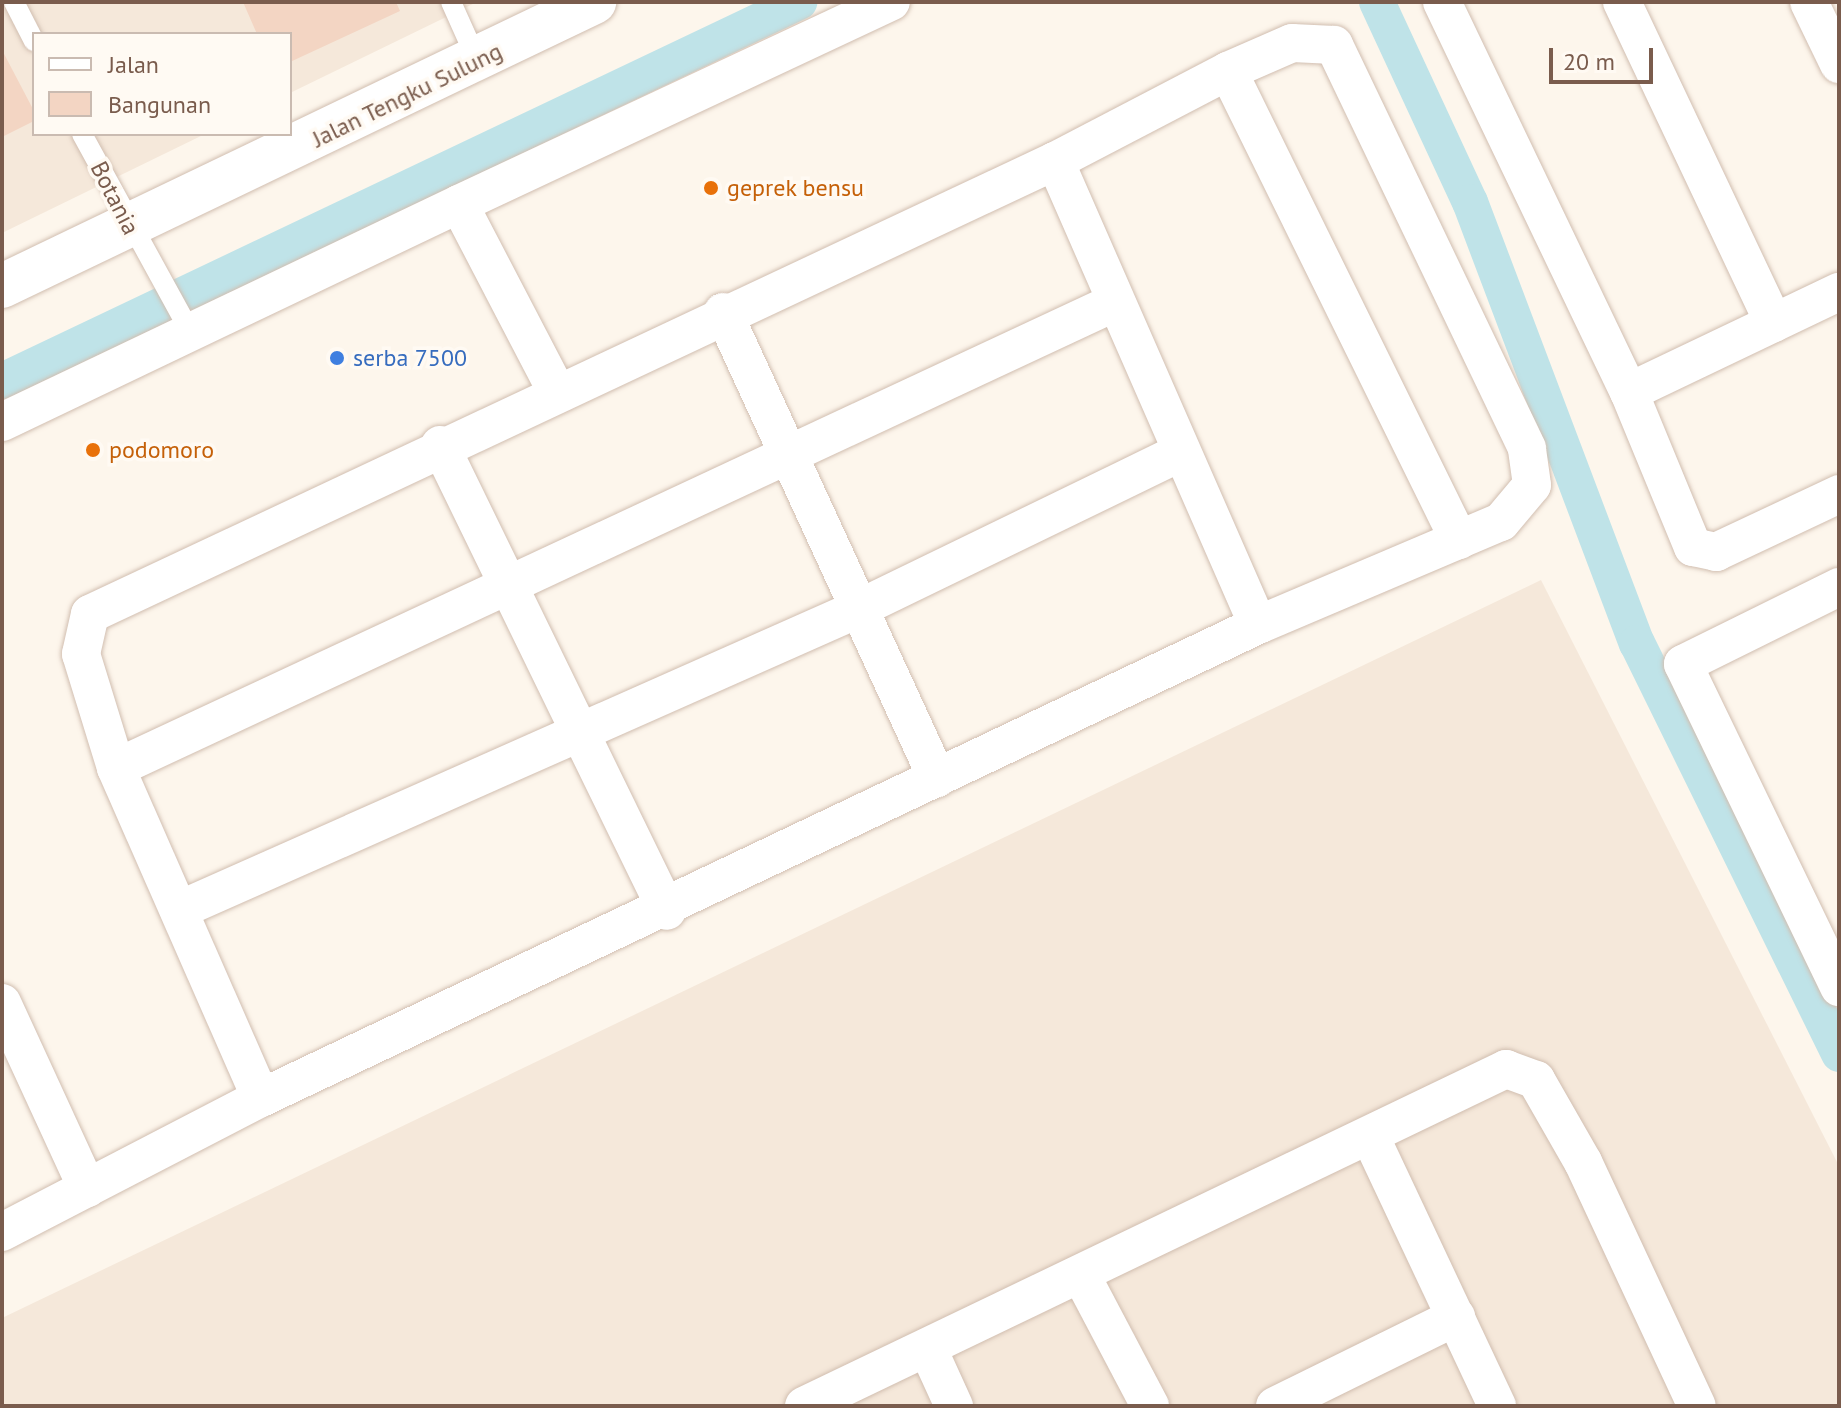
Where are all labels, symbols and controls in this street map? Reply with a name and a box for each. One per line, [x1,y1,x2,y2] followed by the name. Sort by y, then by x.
[32,32,292,136] legend
[1553,32,1657,82] scale bar
[307,36,507,154] street label: Jalan Tengku Sulung
[1563,46,1615,77] text: 20 m
[108,49,159,80] text: Jalan
[108,89,211,120] text: Bangunan
[84,157,146,239] street label: Botania
[727,174,865,202] place label: geprek bensu
[702,179,720,197] marker: geprek bensu
[353,344,467,372] place label: serba 7500
[328,349,346,367] marker: serba 7500
[109,436,214,464] place label: podomoro
[84,441,102,459] marker: podomoro

